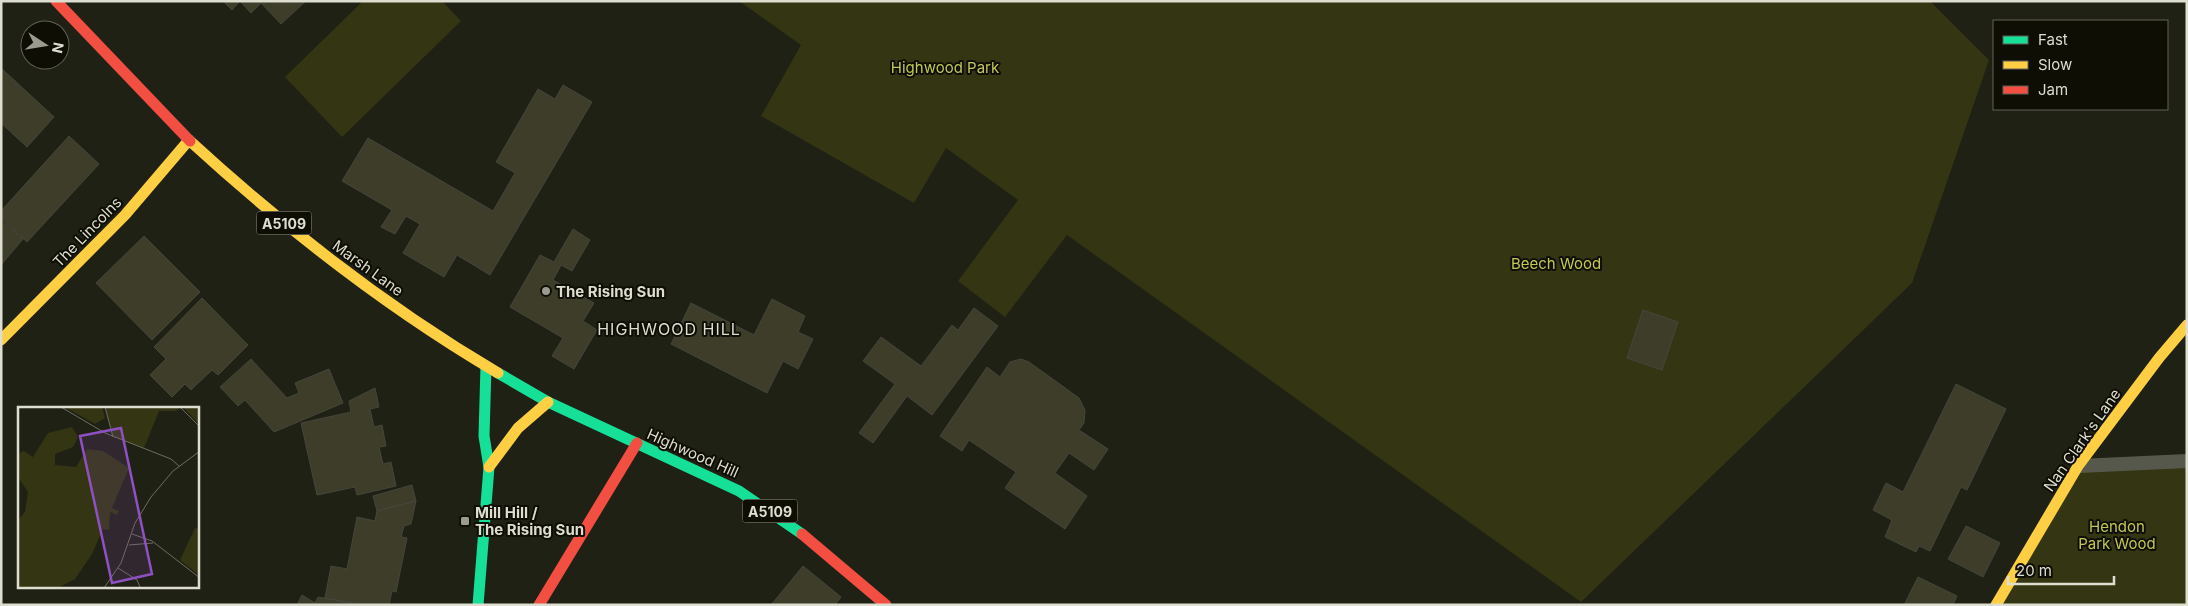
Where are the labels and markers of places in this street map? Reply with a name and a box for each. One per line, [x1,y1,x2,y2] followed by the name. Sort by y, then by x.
[556,282,665,301] place label: The Rising Sun
[540,285,552,297] marker: The Rising Sun
[475,503,584,539] place label: Mill Hill / The Rising Sun
[459,515,471,527] marker: Mill Hill / The Rising Sun

